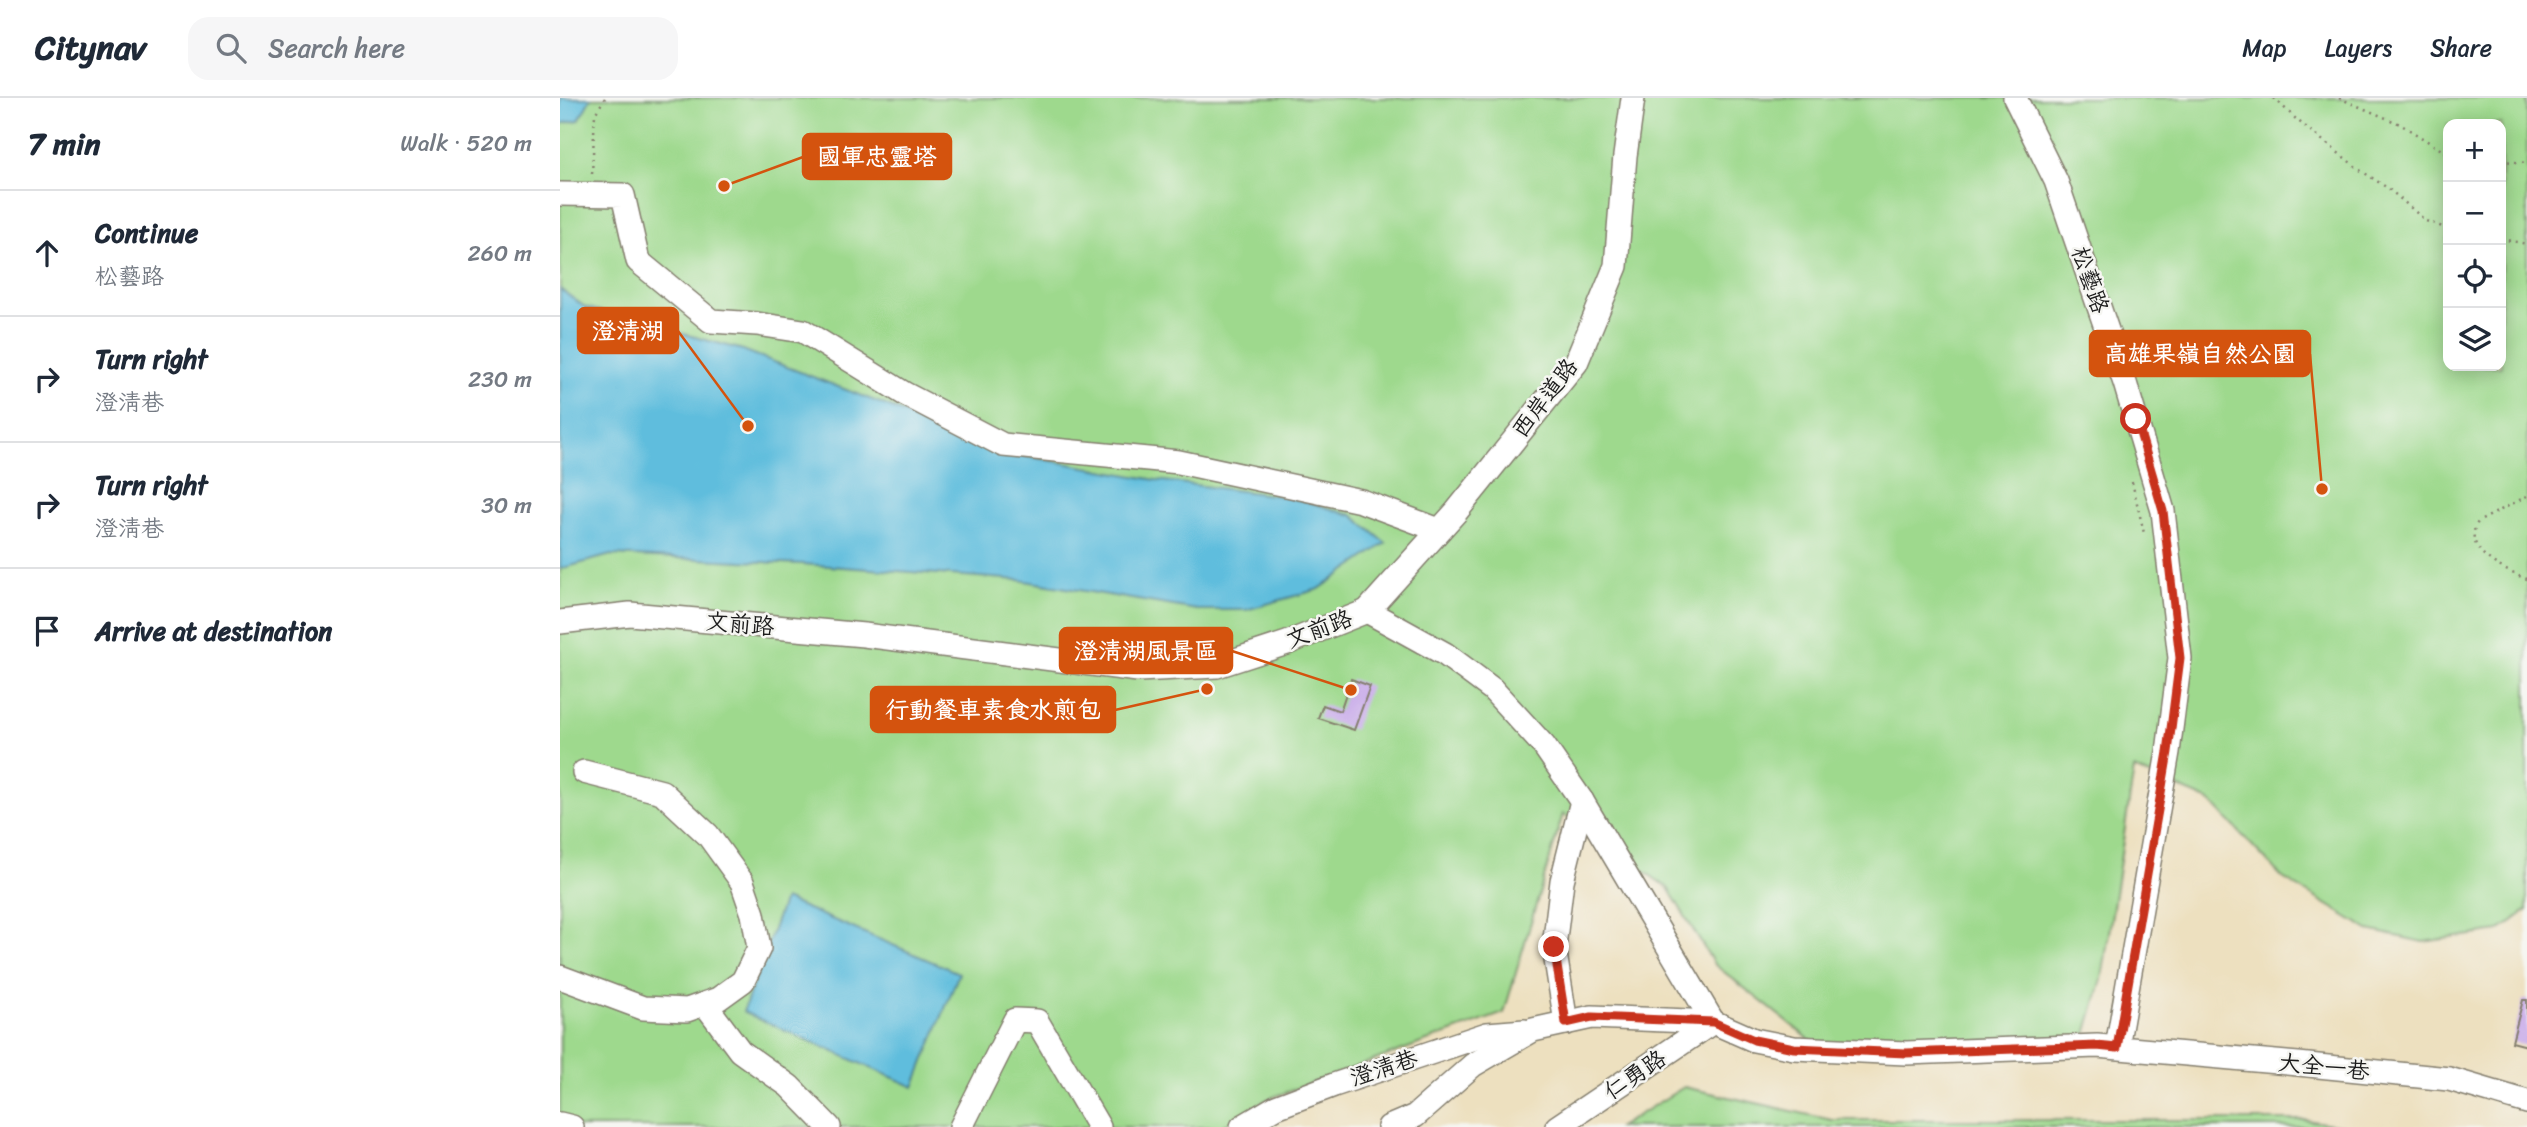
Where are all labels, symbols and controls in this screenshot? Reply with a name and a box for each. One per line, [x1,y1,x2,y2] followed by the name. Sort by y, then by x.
[188,17,678,80] search box
[35,19,146,77] text: Citynav
[268,25,405,71] text: Search here
[2242,27,2287,69] text: Map
[2325,27,2392,69] text: Layers
[2430,27,2492,69] text: Share
[212,29,250,67] icon: search
[28,117,100,171] text: 7 min
[2443,119,2506,371] map controls
[2443,119,2506,182] button: +
[400,123,532,164] text: Walk · 520 m
[803,134,951,179] callout: 國軍忠靈塔
[817,136,937,178] text: 國軍忠靈塔
[2443,182,2506,245] button: −
[95,210,198,256] text: Continue
[467,233,532,274] text: 260 m
[28,234,66,272] icon: ahead
[2059,241,2121,319] street label: 松藝路
[2443,245,2506,308] button: locate
[95,256,164,297] text: 松藝路
[578,308,678,353] callout: 澄清湖
[2443,308,2506,371] button: layers
[592,310,664,352] text: 澄清湖
[2090,331,2310,376] callout: 高雄果嶺自然公園
[2104,333,2296,375] text: 高雄果嶺自然公園
[95,336,208,382] text: Turn right
[1501,349,1589,447] street label: 西岸道路
[468,359,532,400] text: 230 m
[28,360,66,398] icon: right
[95,382,164,423] text: 澄清巷
[2120,403,2151,434] route start
[95,462,208,508] text: Turn right
[481,485,532,526] text: 30 m
[28,486,66,524] icon: right
[95,508,164,549] text: 澄清巷
[1279,597,1359,661] street label: 文前路
[704,601,776,647] street label: 文前路
[95,608,332,654] text: Arrive at destination
[28,612,66,650] icon: arrive
[1060,628,1232,673] callout: 澄清湖風景區
[1074,630,1218,672] text: 澄清湖風景區
[871,687,1115,732] callout: 行動餐車素食水煎包
[885,689,1101,731] text: 行動餐車素食水煎包
[1538,931,1569,962] route end
[1345,1038,1424,1098] street label: 澄清巷
[1595,1039,1675,1111] street label: 仁勇路
[2276,1042,2373,1092] street label: 大全一巷

